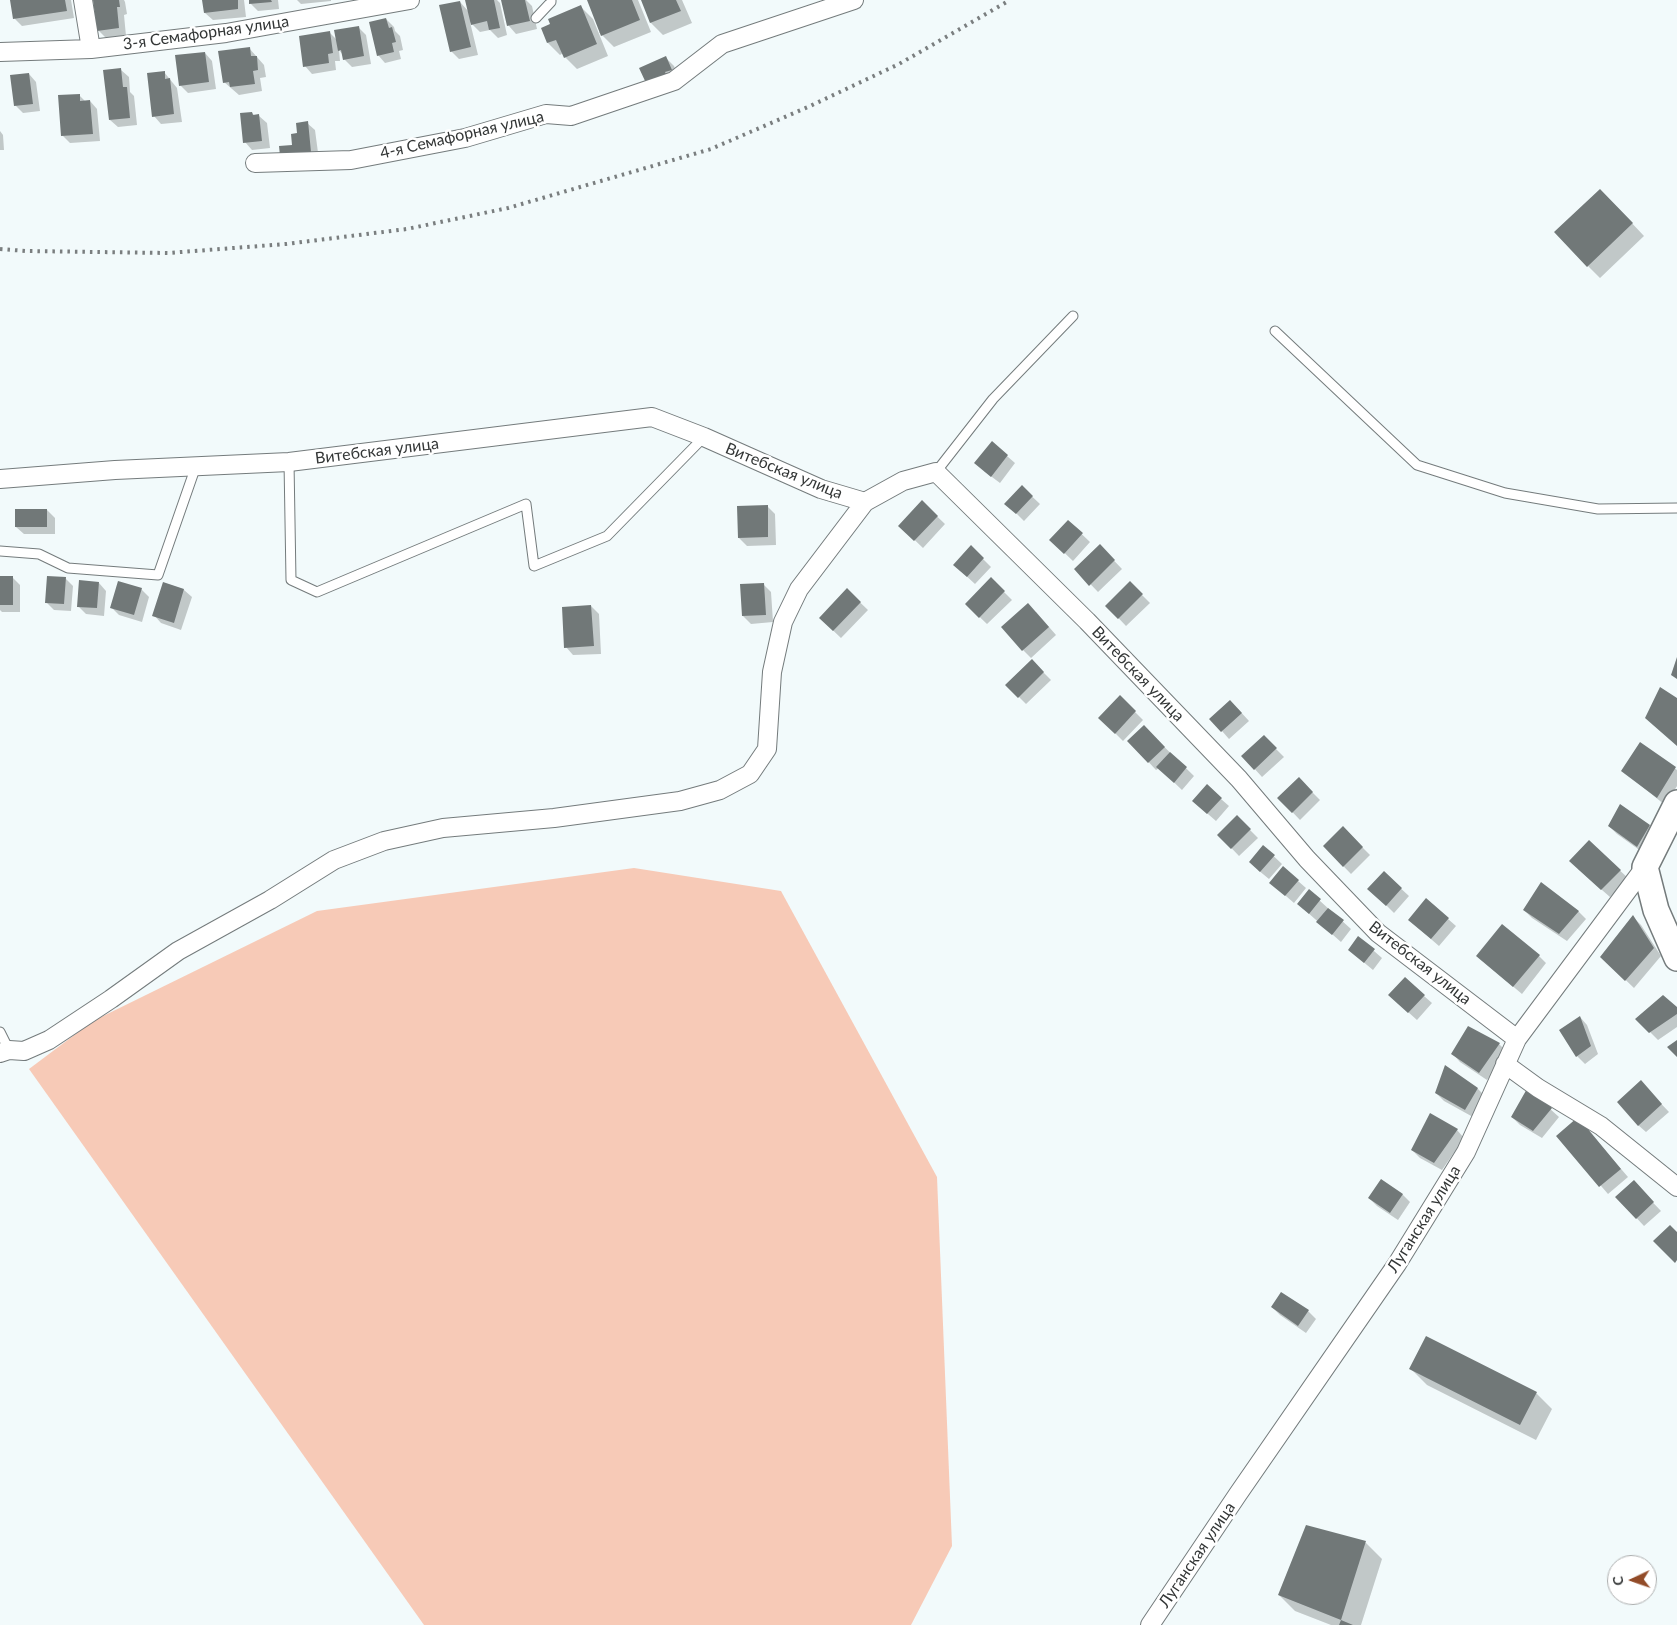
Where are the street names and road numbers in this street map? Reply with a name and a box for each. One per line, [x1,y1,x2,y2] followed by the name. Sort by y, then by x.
[122,12,290,54] street label: 3-я Семафорная улица
[378,107,546,163] street label: 4-я Семафорная улица
[314,434,440,468] street label: Витебская улица
[723,439,845,503] street label: Витебская улица
[1088,623,1188,725] street label: Витебская улица
[1365,917,1475,1009] street label: Витебская улица
[1383,1162,1465,1276] street label: Луганская улица
[1155,1499,1239,1611] street label: Луганская улица

